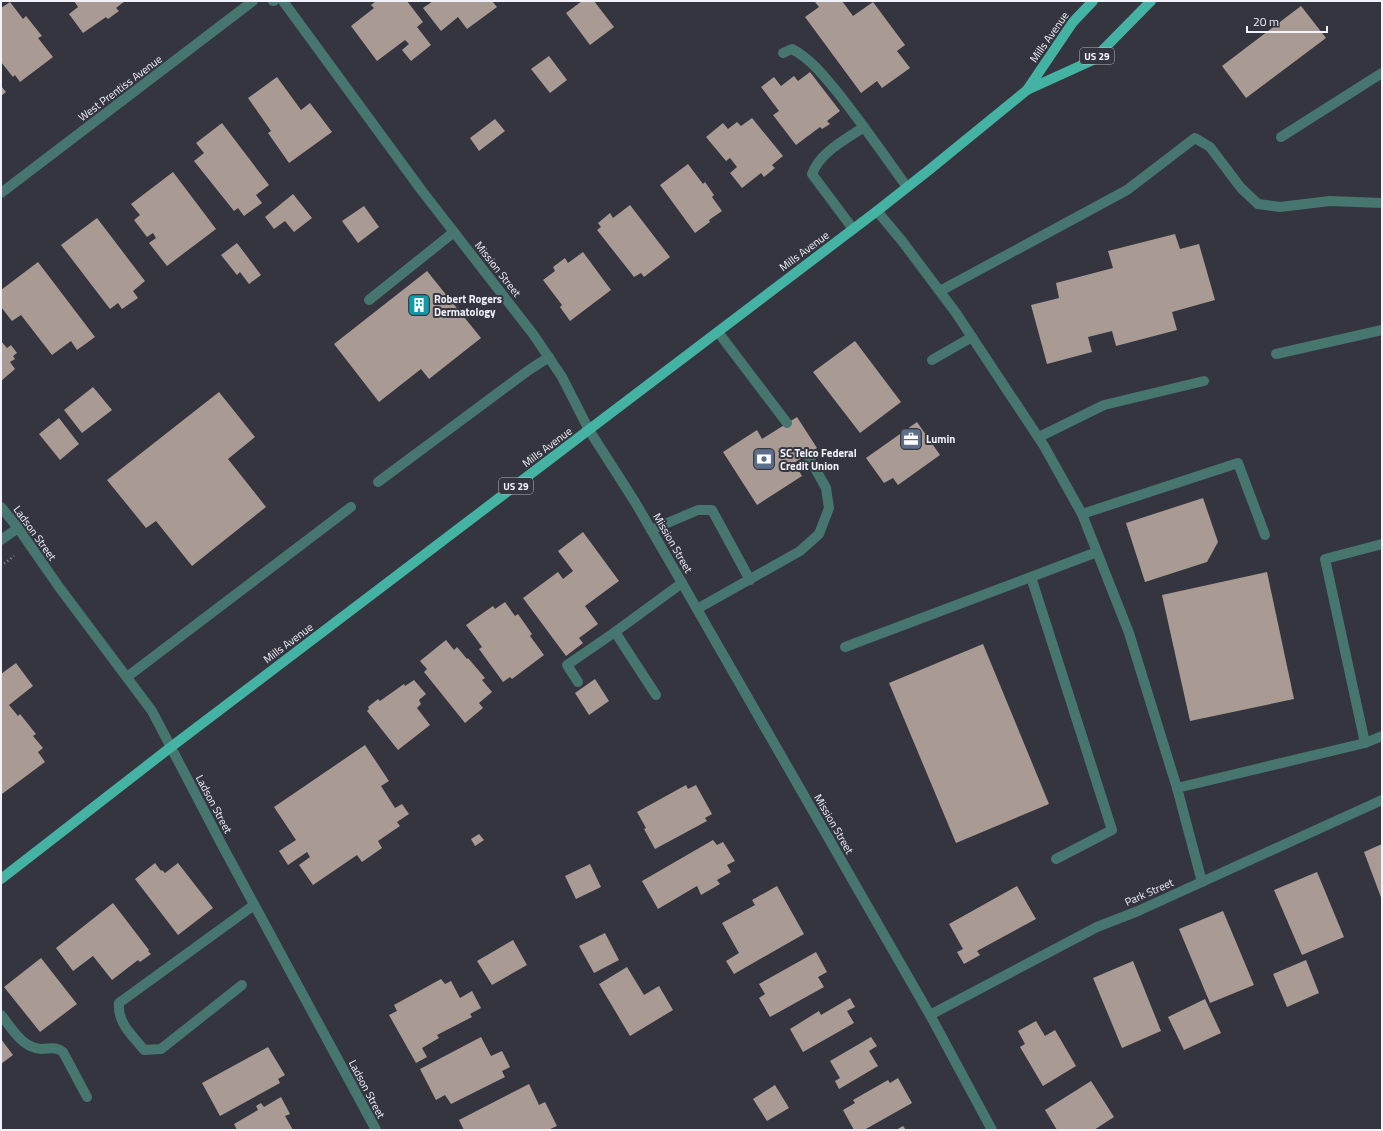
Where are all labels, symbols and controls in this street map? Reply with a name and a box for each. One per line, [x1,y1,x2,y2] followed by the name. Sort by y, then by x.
[1026,8,1073,66] street label: Mills Avenue
[1247,8,1327,34] scale bar
[1253,12,1279,31] text: 20 m
[1080,48,1114,64] road number: US 29
[75,51,166,125] street label: West Prentiss Avenue
[776,227,833,275] street label: Mills Avenue
[471,238,525,300] street label: Mission Street
[434,291,502,320] place label: Robert Rogers Dermatology
[406,292,432,318] building icon: Robert Rogers Dermatology
[519,423,576,471] street label: Mills Avenue
[898,426,924,452] office icon: Lumin
[926,431,955,447] place label: Lumin
[780,445,857,474] place label: SC Telco Federal Credit Union
[751,446,777,472] bank icon: SC Telco Federal Credit Union
[499,478,533,494] road number: US 29
[10,502,60,564] street label: Ladson Street
[649,510,697,576] street label: Mission Street
[260,619,317,667] street label: Mills Avenue
[192,772,236,836] street label: Ladson Street
[810,791,858,857] street label: Mission Street
[1122,874,1176,910] street label: Park Street
[345,1057,389,1121] street label: Ladson Street

